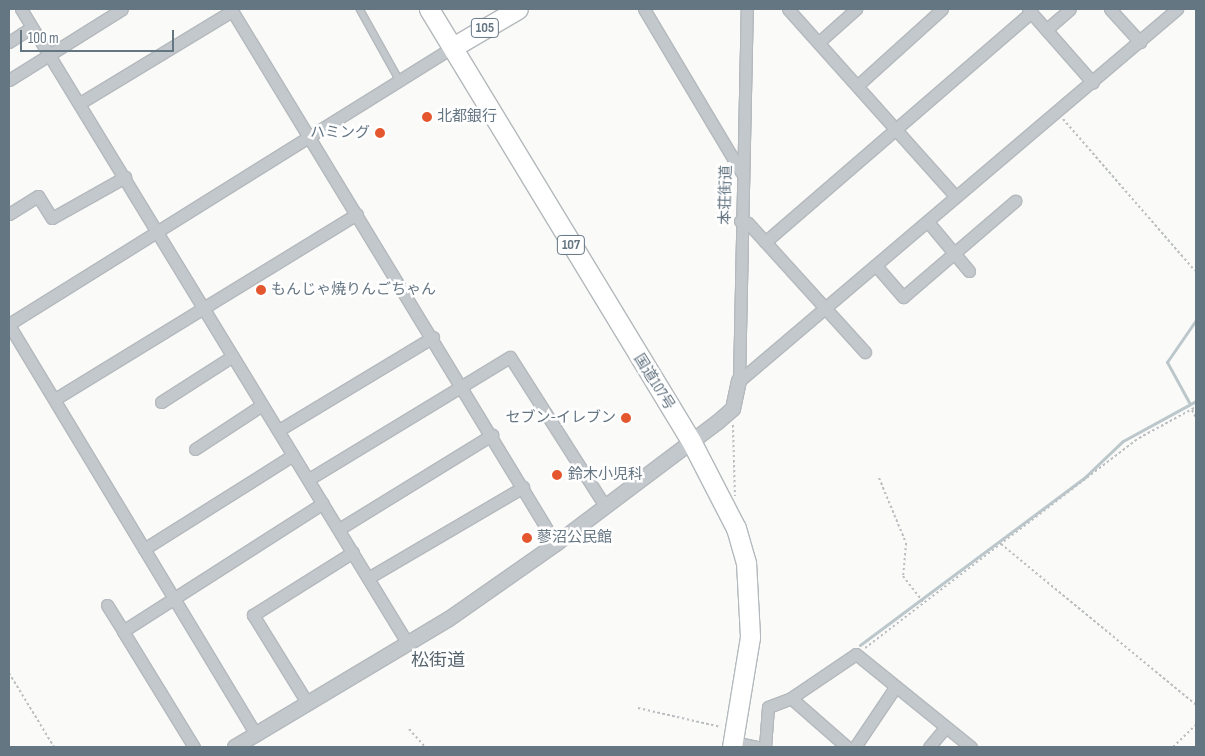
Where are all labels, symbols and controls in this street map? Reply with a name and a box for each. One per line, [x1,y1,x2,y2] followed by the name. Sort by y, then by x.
[470,16,500,40] road number: 105
[22,20,176,52] scale bar
[28,29,59,48] text: 100 m
[437,108,497,126] place label: 北都銀行
[421,111,433,123] marker: 北都銀行
[310,124,370,142] place label: ハミング
[374,127,386,139] marker: ハミング
[716,165,736,225] street label: 本荘街道
[556,234,586,256] road number: 107
[271,281,436,299] place label: もんじゃ焼りんごちゃん
[255,284,267,296] marker: もんじゃ焼りんごちゃん
[630,351,678,413] street label: 国道107号
[505,409,616,427] place label: セブン-イレブン
[620,412,632,424] marker: セブン-イレブン
[568,466,643,484] place label: 鈴木小児科
[550,468,564,482] marker: 鈴木小児科
[537,529,612,547] place label: 蓼沼公民館
[521,532,533,544] marker: 蓼沼公民館
[411,650,465,672] district label: 松街道

